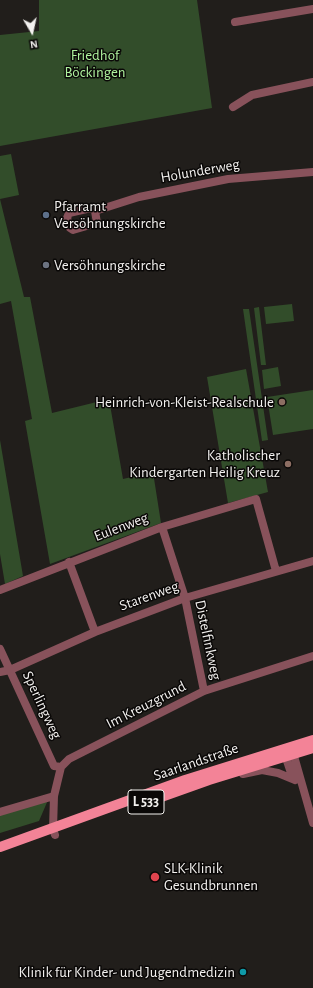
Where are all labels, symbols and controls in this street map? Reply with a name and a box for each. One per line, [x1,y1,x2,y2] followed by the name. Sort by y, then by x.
[12,12,52,52] north arrow
[29,38,39,50] text: N
[64,46,126,81] park label: Friedhof Böckingen
[159,155,241,187] street label: Holunderweg
[54,197,166,232] place label: Pfarramt Versöhnungskirche
[41,210,51,220] marker: Pfarramt Versöhnungskirche
[54,256,166,274] place label: Versöhnungskirche
[41,260,51,270] marker: Versöhnungskirche
[95,393,274,411] place label: Heinrich-von-Kleist-Realschule
[277,397,287,407] marker: Heinrich-von-Kleist-Realschule
[129,446,280,481] place label: Katholischer Kindergarten Heilig Kreuz
[283,459,293,469] marker: Katholischer Kindergarten Heilig Kreuz
[91,508,151,546] street label: Eulenweg
[117,577,181,615] street label: Starenweg
[191,599,225,681] street label: Distelfinkweg
[18,668,66,742] street label: Sperlingweg
[103,677,189,733] street label: Im Kreuzgrund
[151,739,241,785] street label: Saarlandstraße
[128,790,164,814] road number: L 533
[164,859,258,894] place label: SLK-Klinik Gesundbrunnen
[149,871,161,883] marker: SLK-Klinik Gesundbrunnen
[19,963,235,981] place label: Klinik für Kinder- und Jugendmedizin
[238,967,248,977] marker: Klinik für Kinder- und Jugendmedizin

